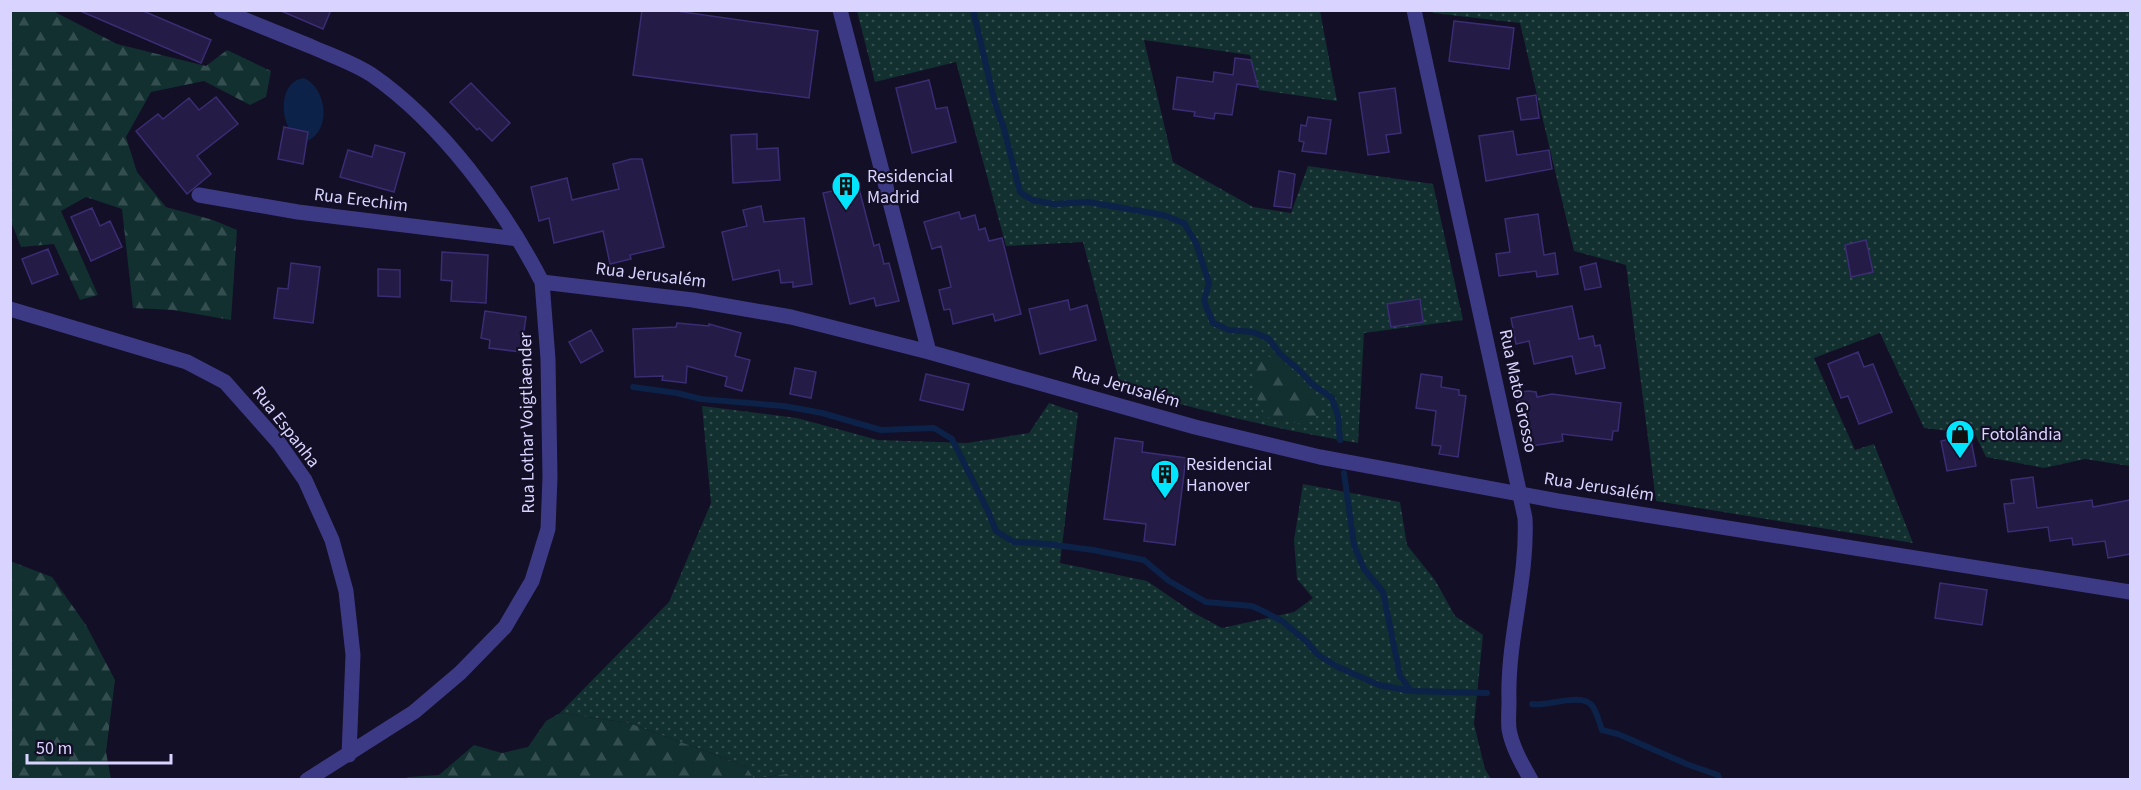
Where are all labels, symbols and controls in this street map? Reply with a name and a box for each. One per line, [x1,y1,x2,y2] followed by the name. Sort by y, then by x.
[867,164,953,210] place label: Residencial Madrid
[830,170,862,212] building icon: Residencial Madrid
[313,182,409,218] street label: Rua Erechim
[594,256,708,294] street label: Rua Jerusalém
[1493,327,1543,455] street label: Rua Mato Grosso
[513,331,541,514] street label: Rua Lothar Voigtlaender
[1069,360,1183,414] street label: Rua Jerusalém
[246,381,326,473] street label: Rua Espanha
[1944,418,1976,460] shop icon: Fotolândia
[1981,422,2062,447] place label: Fotolândia
[1186,452,1272,498] place label: Residencial Hanover
[1149,458,1181,500] building icon: Residencial Hanover
[1542,466,1656,508] street label: Rua Jerusalém
[27,727,171,765] scale bar
[36,736,72,761] text: 50 m

